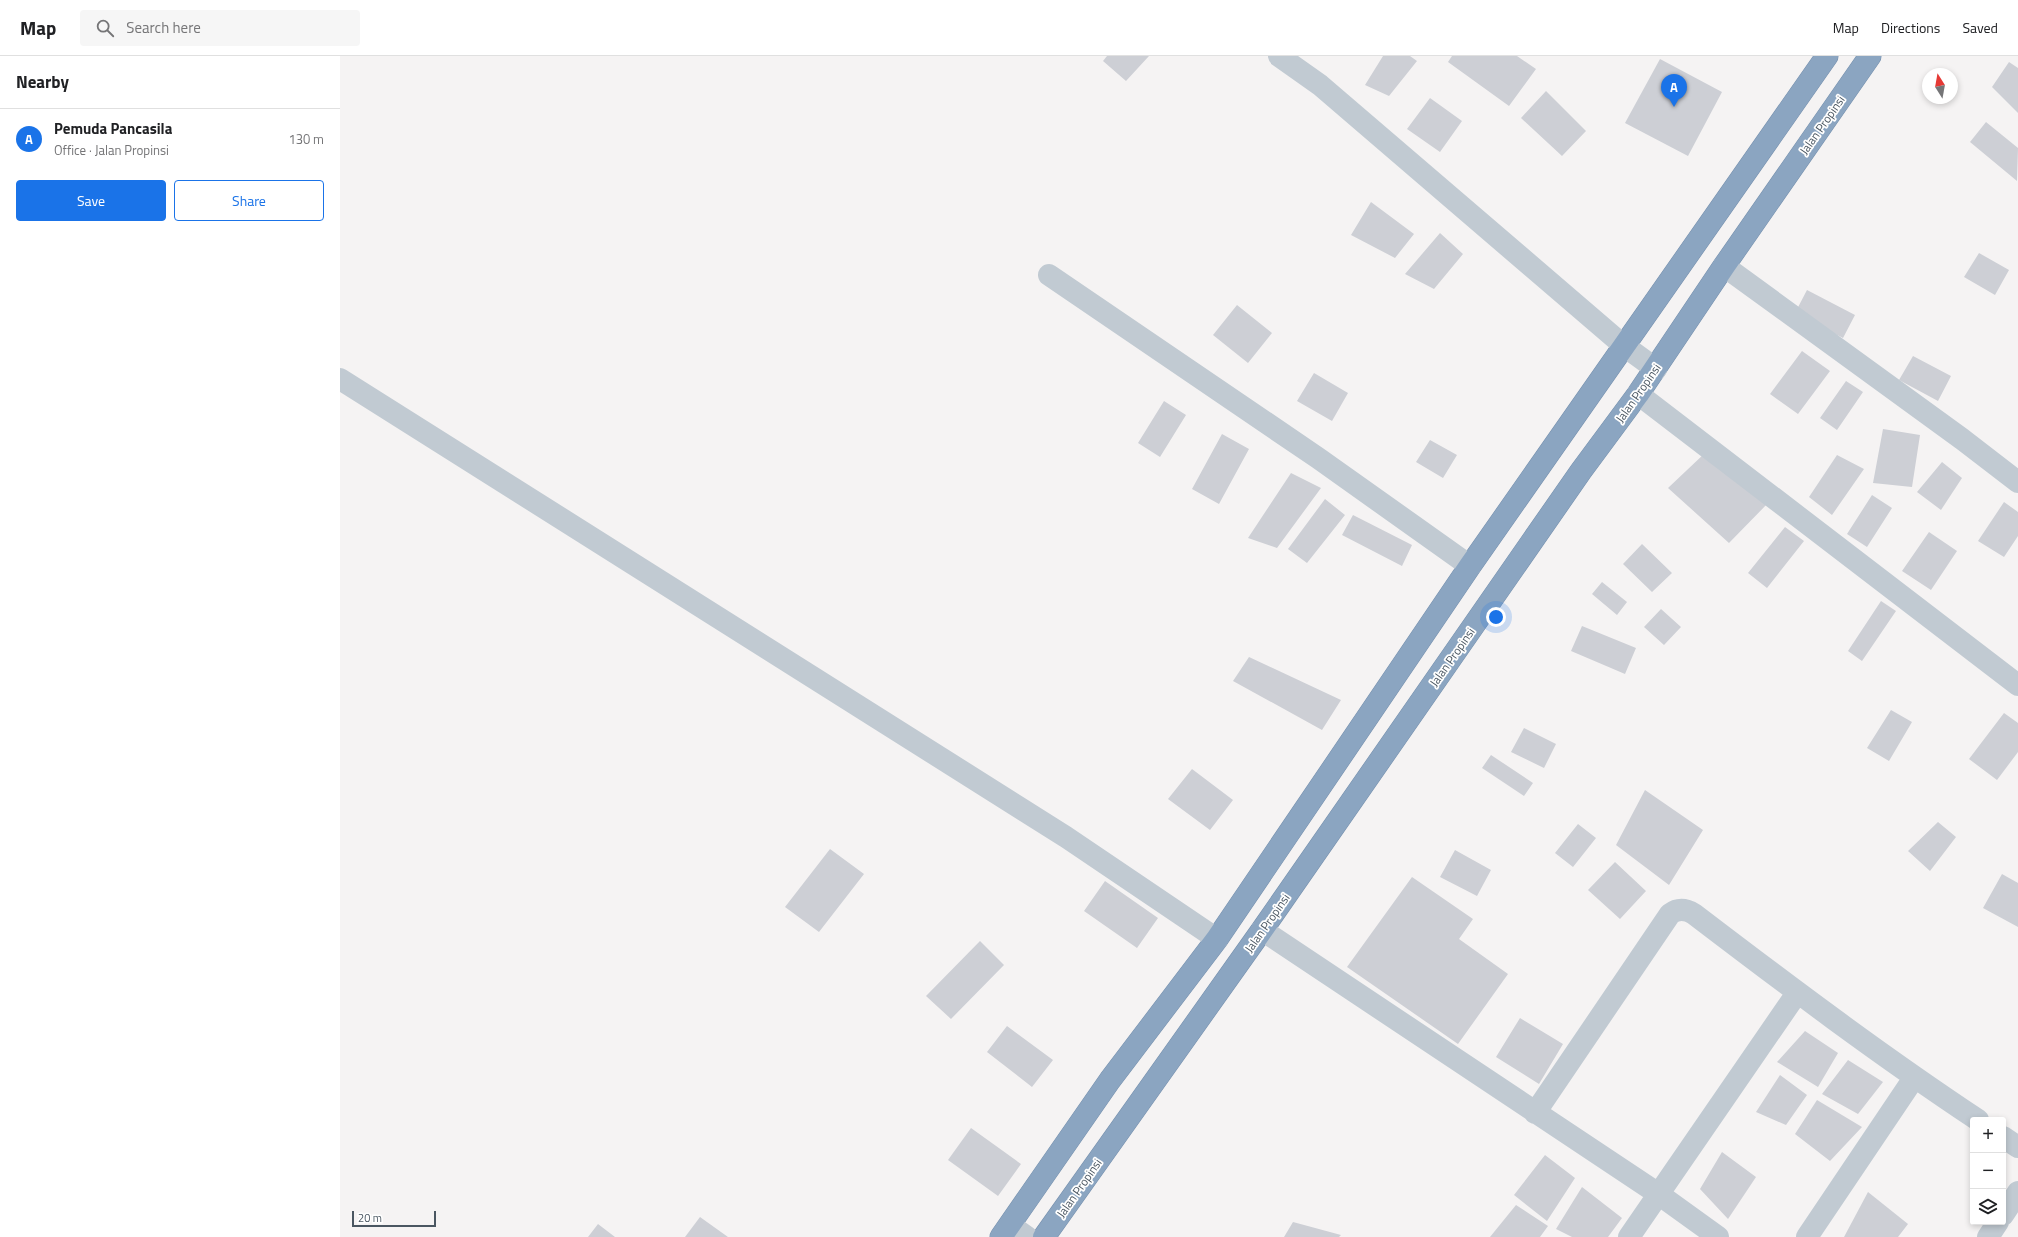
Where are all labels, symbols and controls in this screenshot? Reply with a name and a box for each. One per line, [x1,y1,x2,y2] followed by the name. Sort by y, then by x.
[80,10,360,46] search box
[20,13,56,42] text: Map
[126,16,201,39] text: Search here
[94,17,116,39] icon: search
[1833,17,1859,38] text: Map
[1881,17,1940,38] text: Directions
[1962,17,1998,38] text: Saved
[1922,68,1958,104] north arrow
[16,69,69,95] text: Nearby
[1661,74,1687,107] pin: A
[1795,92,1849,158] street label: Jalan Propinsi
[54,117,172,140] text: Pemuda Pancasila
[25,129,33,149] text: A
[288,129,324,149] text: 130 m
[54,140,169,160] text: Office · Jalan Propinsi
[16,180,166,221] button: Save
[174,180,324,221] button: Share
[1611,360,1665,426] street label: Jalan Propinsi
[1486,607,1506,627] your location
[1425,624,1479,690] street label: Jalan Propinsi
[1240,890,1294,956] street label: Jalan Propinsi
[1970,1117,2006,1225] map controls
[1970,1117,2006,1153] button: +
[1970,1153,2006,1189] button: −
[1052,1155,1106,1221] street label: Jalan Propinsi
[1970,1189,2006,1225] button: layers
[352,1209,436,1228] scale bar
[358,1210,382,1226] text: 20 m

